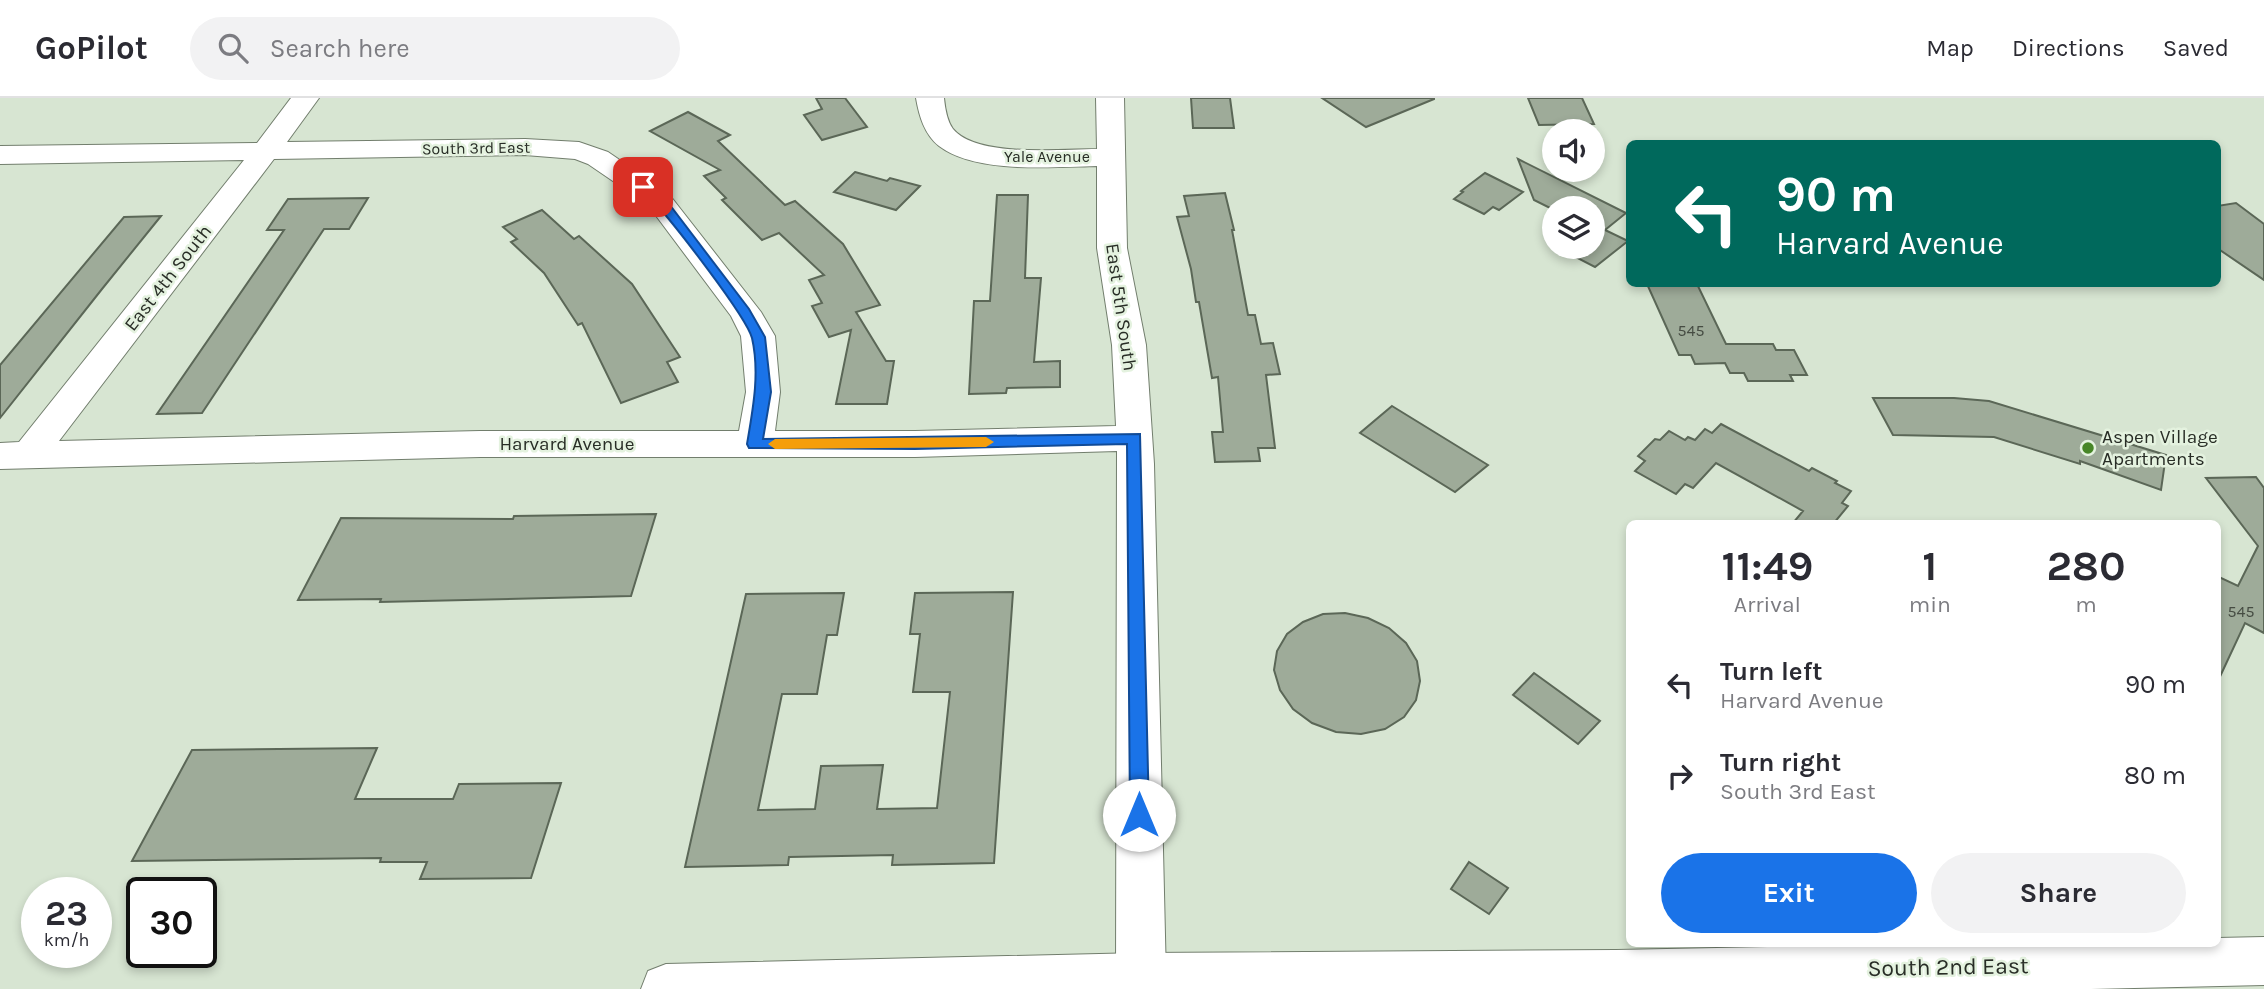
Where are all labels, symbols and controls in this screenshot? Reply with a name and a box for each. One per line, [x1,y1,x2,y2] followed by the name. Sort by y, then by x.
[190,17,680,80] search box
[35,29,148,67] text: GoPilot
[214,29,252,67] icon: search
[270,33,410,64] text: Search here
[1926,34,1974,62] text: Map
[2012,34,2125,62] text: Directions
[2163,34,2229,62] text: Saved
[1542,119,1605,259] map controls
[1542,119,1605,182] button: sound
[422,138,530,158] street label: South 3rd East
[1004,147,1090,166] street label: Yale Avenue
[613,157,673,217] pin
[1776,166,1896,223] text: 90 m
[624,168,662,206] icon: arrive
[1661,168,1752,259] icon: left
[1542,196,1605,259] button: layers
[120,221,216,335] street label: East 4th South
[1776,225,2004,262] text: Harvard Avenue
[1101,242,1141,372] street label: East 5th South
[1678,321,1705,340] house number: 545
[2102,426,2218,470] place label: Aspen Village Apartments
[499,433,635,455] street label: Harvard Avenue
[2080,440,2096,456] marker: Aspen Village Apartments
[1721,541,1813,591] text: 11:49
[1922,541,1937,591] text: 1
[2046,541,2126,591] text: 280
[1734,591,1801,618] text: Arrival
[1909,591,1951,618] text: min
[2075,591,2097,618] text: m
[2228,602,2255,621] house number: 545
[1720,656,1822,687] text: Turn left
[1661,666,1699,704] icon: left
[2125,669,2186,700] text: 90 m
[1720,687,1884,714] text: Harvard Avenue
[1720,747,1841,778] text: Turn right
[1661,757,1699,795] icon: right
[2124,760,2186,791] text: 80 m
[1102,778,1176,852] position arrow
[1720,778,1876,805] text: South 3rd East
[1661,853,1917,933] button: Exit
[1931,853,2186,933] button: Share
[126,877,217,968] speed limit sign: 30
[45,893,88,934] text: 23
[44,929,89,951] text: km/h
[1867,952,2029,982] street label: South 2nd East

